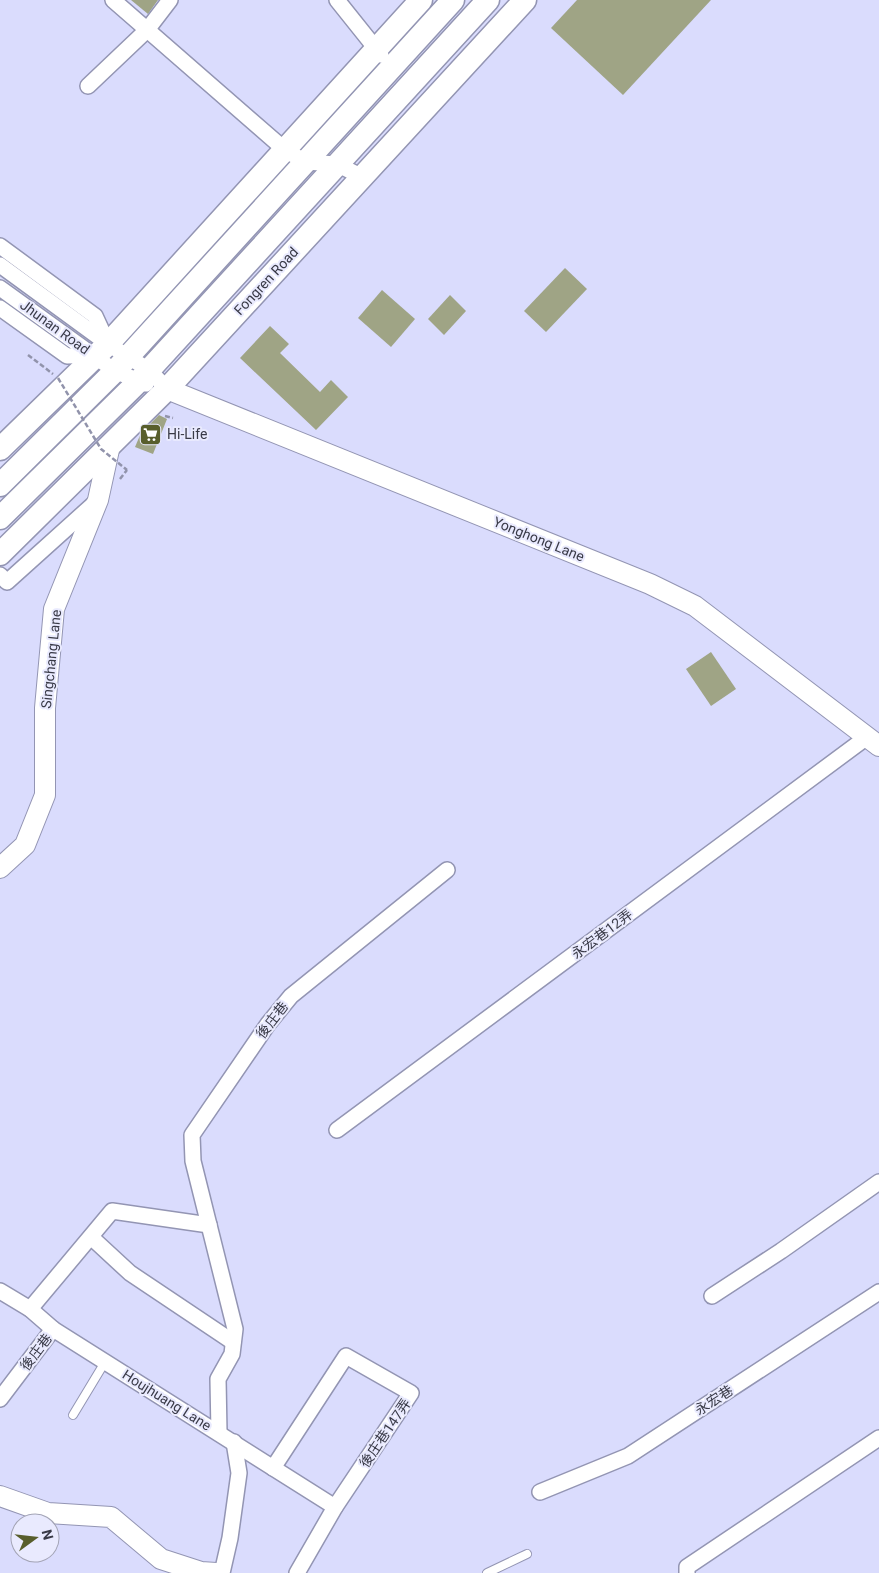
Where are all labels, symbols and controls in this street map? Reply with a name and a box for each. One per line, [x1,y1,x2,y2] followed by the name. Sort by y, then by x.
[231,244,301,318] street label: Fongren Road
[17,296,93,358] street label: Jhunan Road
[139,422,163,446] supermarket icon: Hi-Life
[167,426,207,442] place label: Hi-Life
[491,513,587,565] street label: Yonghong Lane
[38,609,64,709] street label: Singchang Lane
[569,906,635,962] street label: 永宏巷12弄
[253,999,291,1041] street label: 後庄巷
[17,1330,55,1374] street label: 後庄巷
[120,1366,214,1434] street label: Houjhuang Lane
[692,1382,736,1418] street label: 永宏巷
[356,1396,414,1470] street label: 後庄巷147弄
[10,1513,60,1563] north arrow
[39,1528,57,1541] text: N

